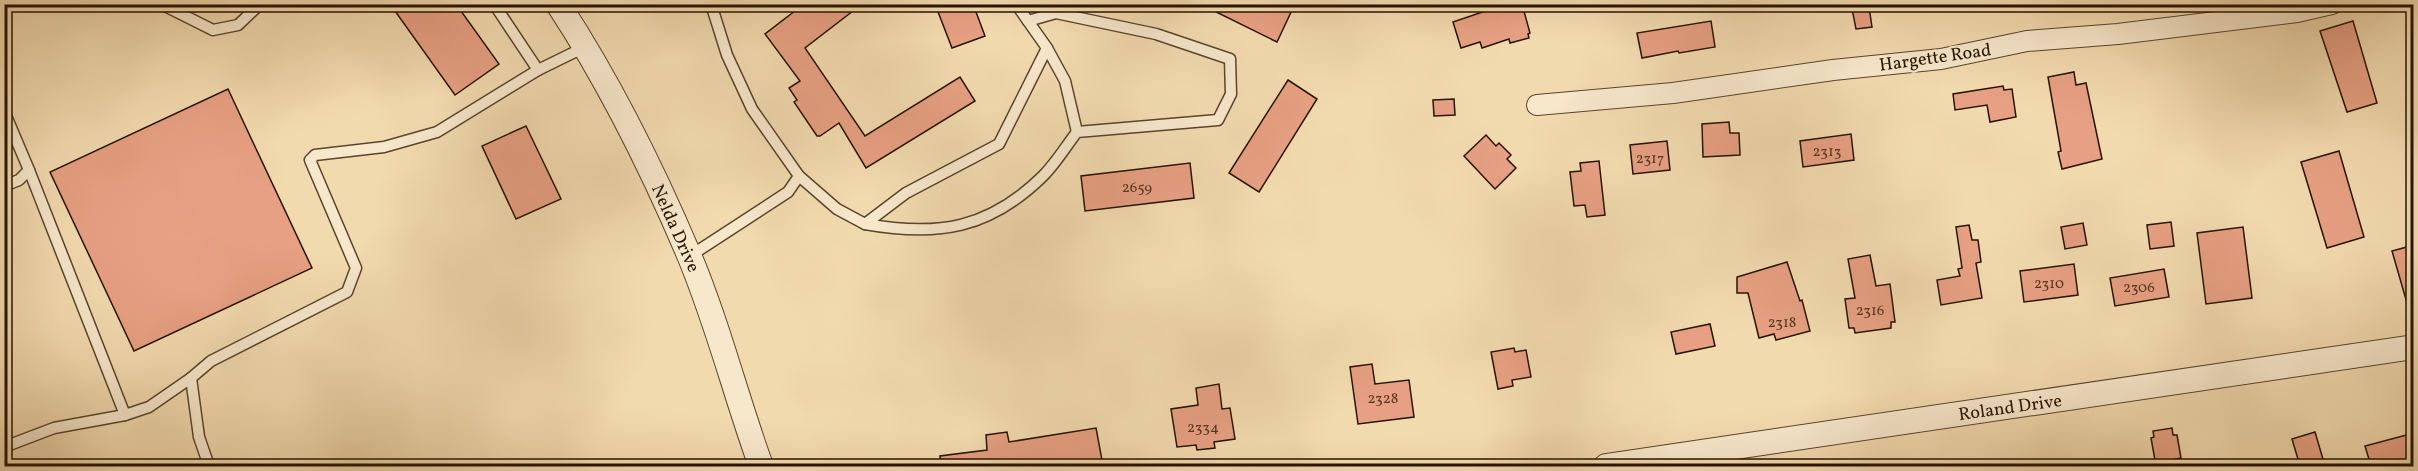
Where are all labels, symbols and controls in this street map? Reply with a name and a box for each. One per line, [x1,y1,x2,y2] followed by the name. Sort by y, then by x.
[1878,38,1993,79] street label: Hargette Road
[1813,142,1841,163] house number: 2313
[1636,149,1664,170] house number: 2317
[1122,178,1152,199] house number: 2659
[644,181,705,277] street label: Nelda Drive
[2034,274,2064,295] house number: 2310
[2123,278,2155,299] house number: 2306
[1856,301,1884,322] house number: 2316
[1768,313,1796,334] house number: 2318
[1368,389,1398,410] house number: 2328
[1957,389,2064,428] street label: Roland Drive
[1187,418,1219,439] house number: 2334

